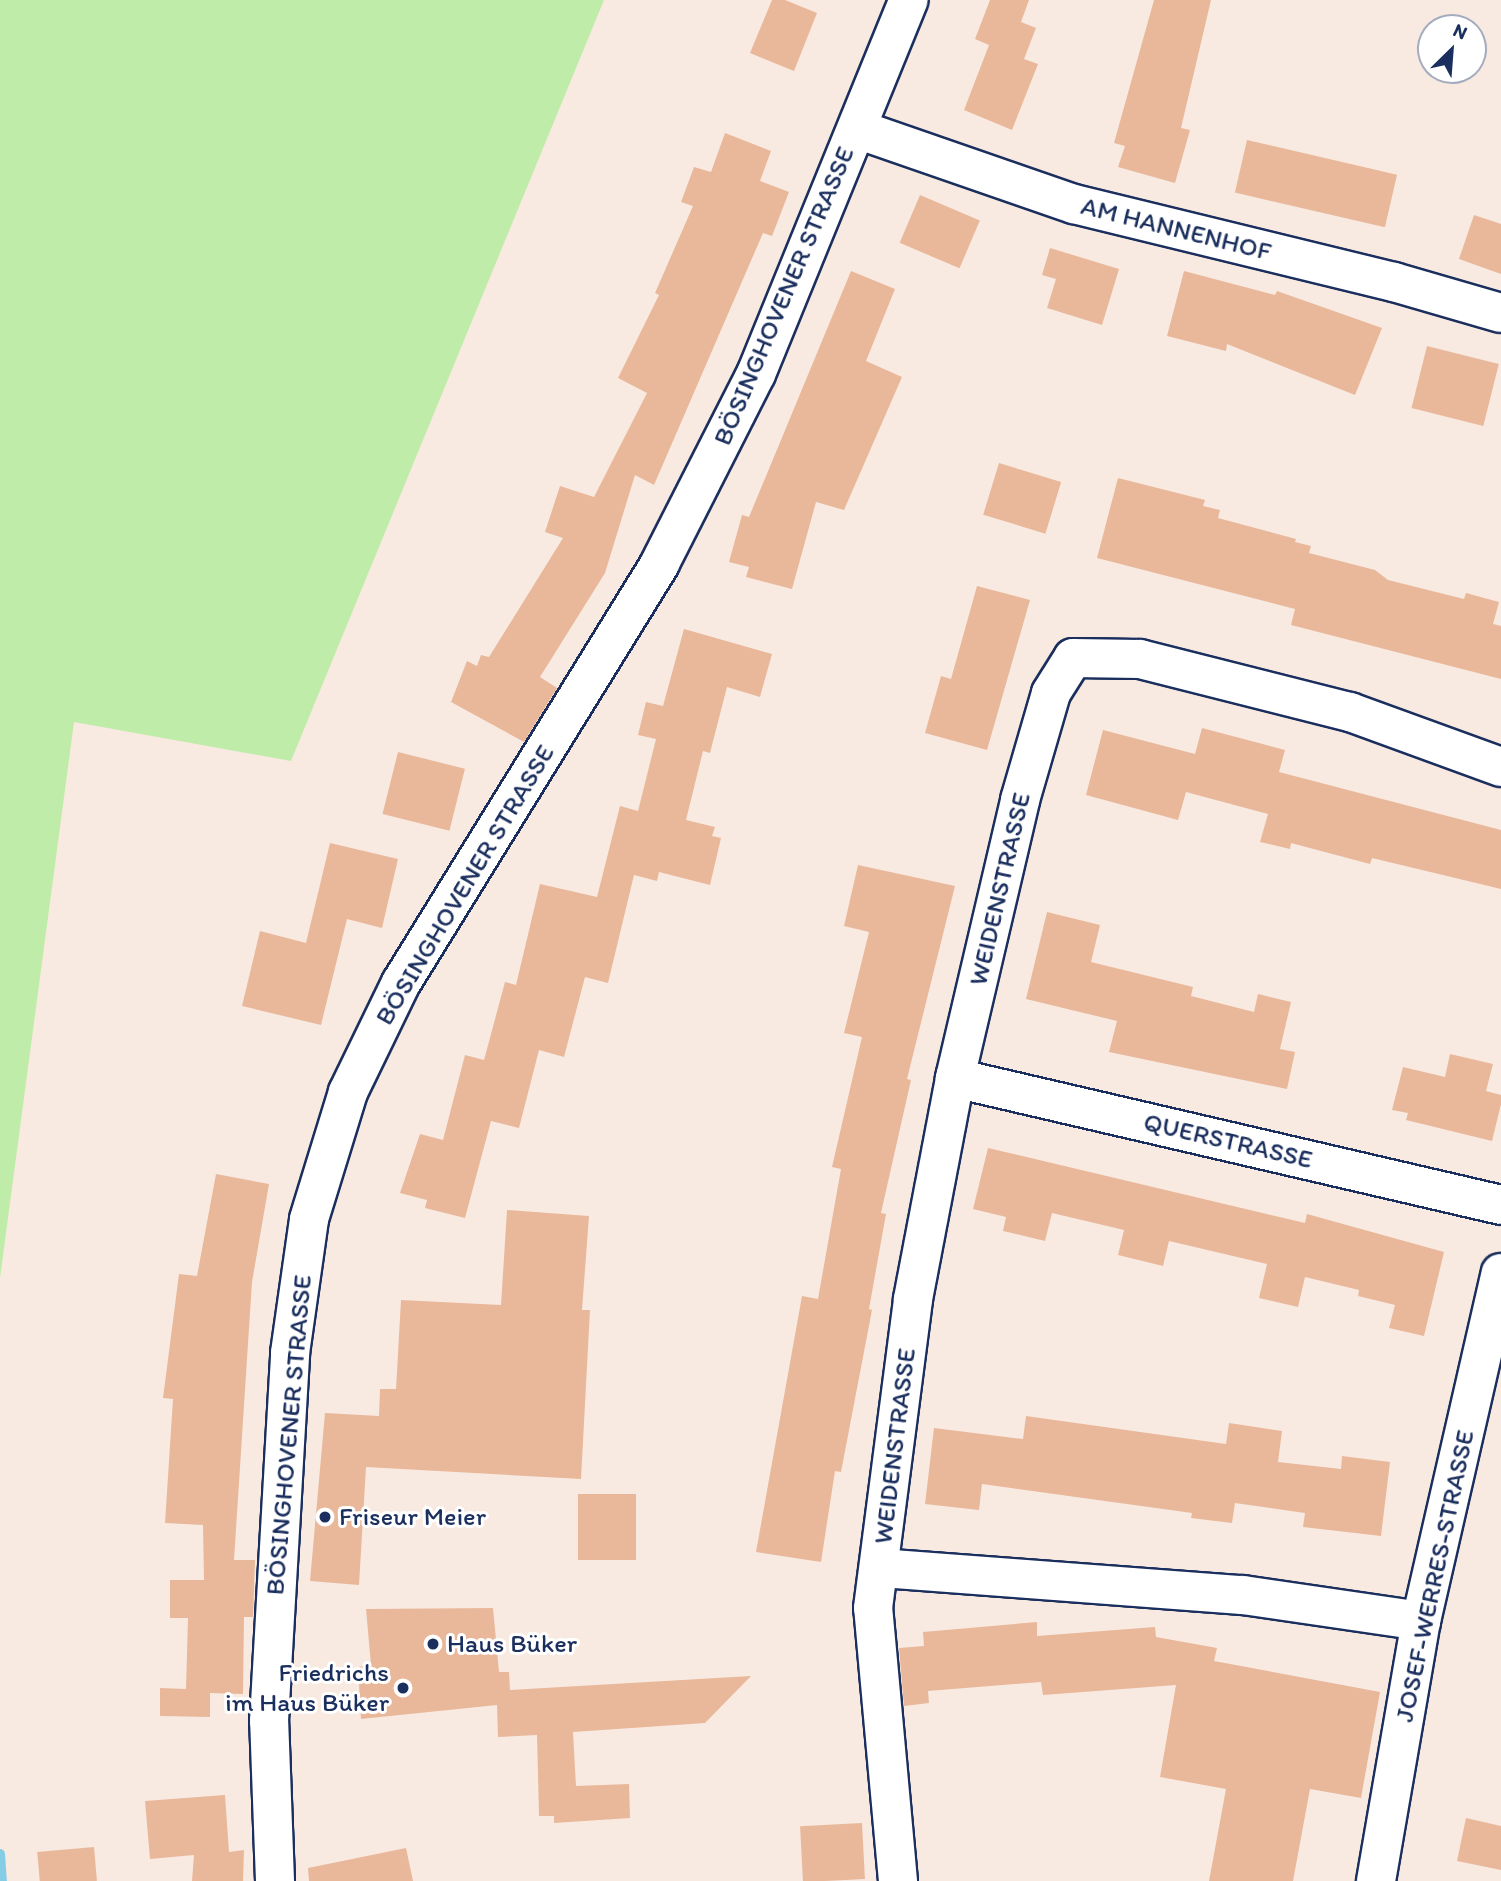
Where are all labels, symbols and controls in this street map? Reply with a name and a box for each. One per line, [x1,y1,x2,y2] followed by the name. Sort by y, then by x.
[1417,14,1487,84] north arrow
[1450,18,1471,44] text: N
[707,142,861,450] street label: BÖSINGHOVENER STRASSE
[1078,190,1274,268] street label: AM HANNENHOF
[369,739,561,1031] street label: BÖSINGHOVENER STRASSE
[963,789,1037,989] street label: WEIDENSTRASSE
[1141,1106,1315,1176] street label: QUERSTRASSE
[259,1274,319,1596] street label: BÖSINGHOVENER STRASSE
[867,1346,923,1546] street label: WEIDENSTRASSE
[1389,1427,1481,1725] street label: JOSEF-WERRES-STRASSE
[339,1501,486,1533] place label: Friseur Meier
[317,1509,333,1525] marker: Friseur Meier
[447,1628,577,1660] place label: Haus Büker
[425,1636,441,1652] marker: Haus Büker
[225,1657,389,1718] place label: Friedrichs im Haus Büker
[395,1680,411,1696] marker: Friedrichs im Haus Büker

